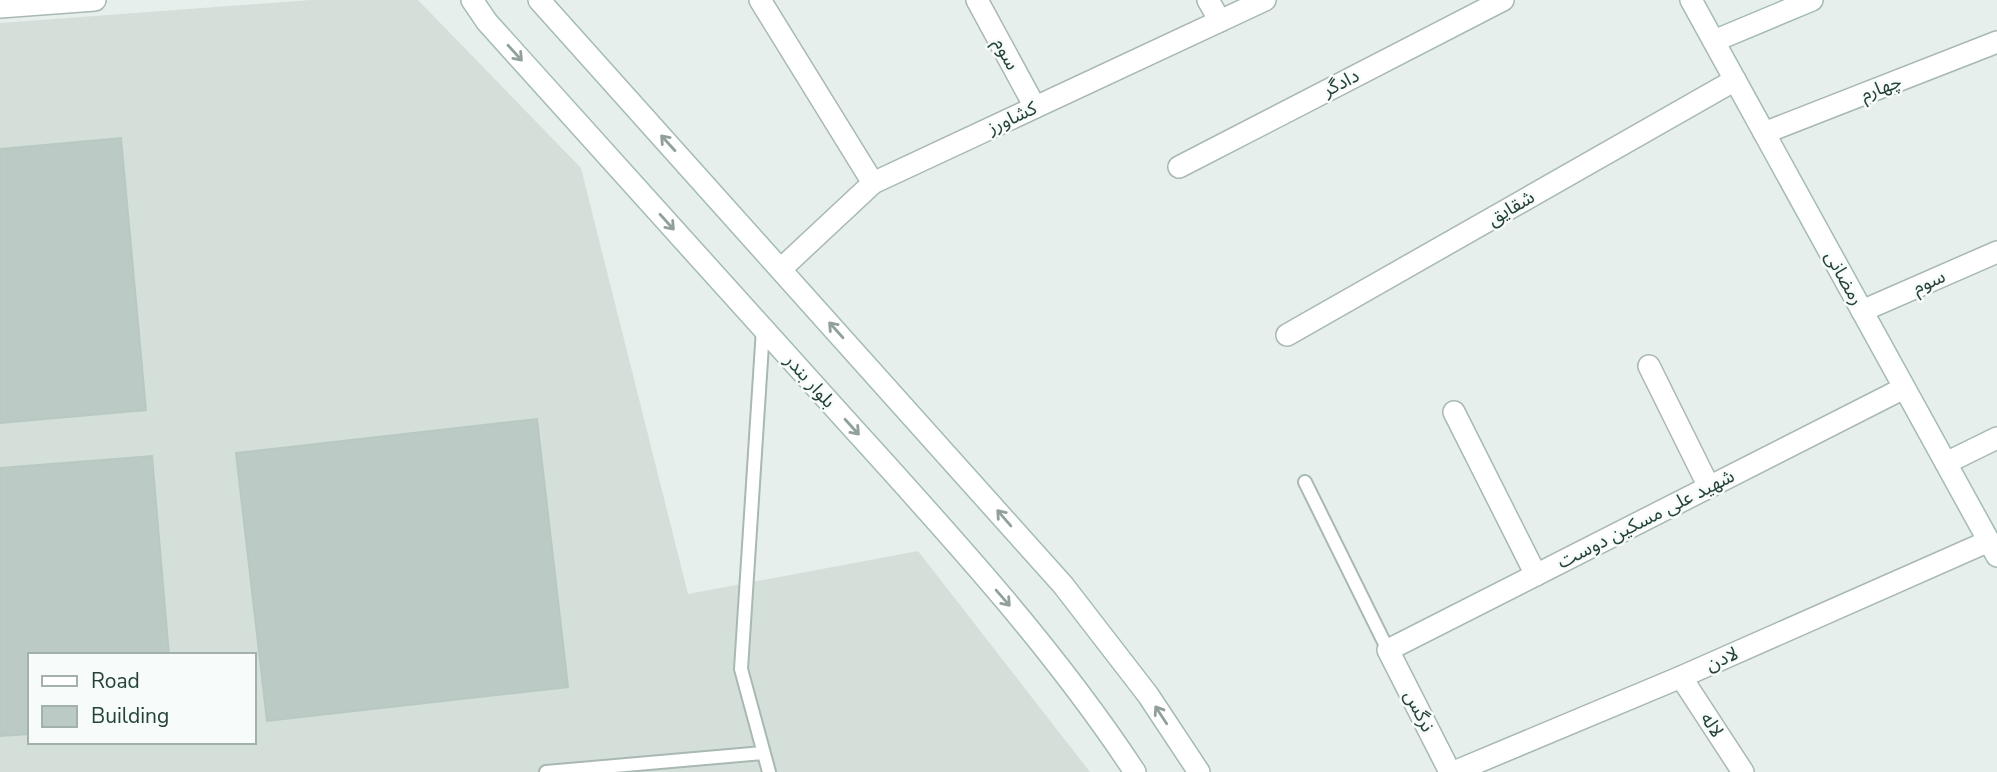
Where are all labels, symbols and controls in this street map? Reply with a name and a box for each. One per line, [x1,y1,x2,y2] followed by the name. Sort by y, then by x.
[986,33,1025,75] street label: سوم
[507,44,523,62] one-way arrow
[1317,63,1364,104] street label: دادگر
[1857,68,1906,109] street label: چهارم
[982,95,1042,141] street label: کشاورز
[660,134,676,152] one-way arrow
[1482,184,1540,232] street label: شقایق
[659,213,675,231] one-way arrow
[1818,246,1870,310] street label: رمضانی
[1909,263,1950,302] street label: سوم
[829,322,845,340] one-way arrow
[778,347,841,414] street label: بلوار بندر
[844,418,860,436] one-way arrow
[1553,463,1739,575] street label: شهید علی مسکین دوست
[996,510,1013,527] one-way arrow
[995,588,1011,606] one-way arrow
[1702,640,1742,678] street label: لادن
[28,653,256,744] legend
[91,667,140,695] text: Road
[1397,686,1441,736] street label: نرگس
[91,702,169,730] text: Building
[1154,706,1169,725] one-way arrow
[1694,707,1730,743] street label: لاله

